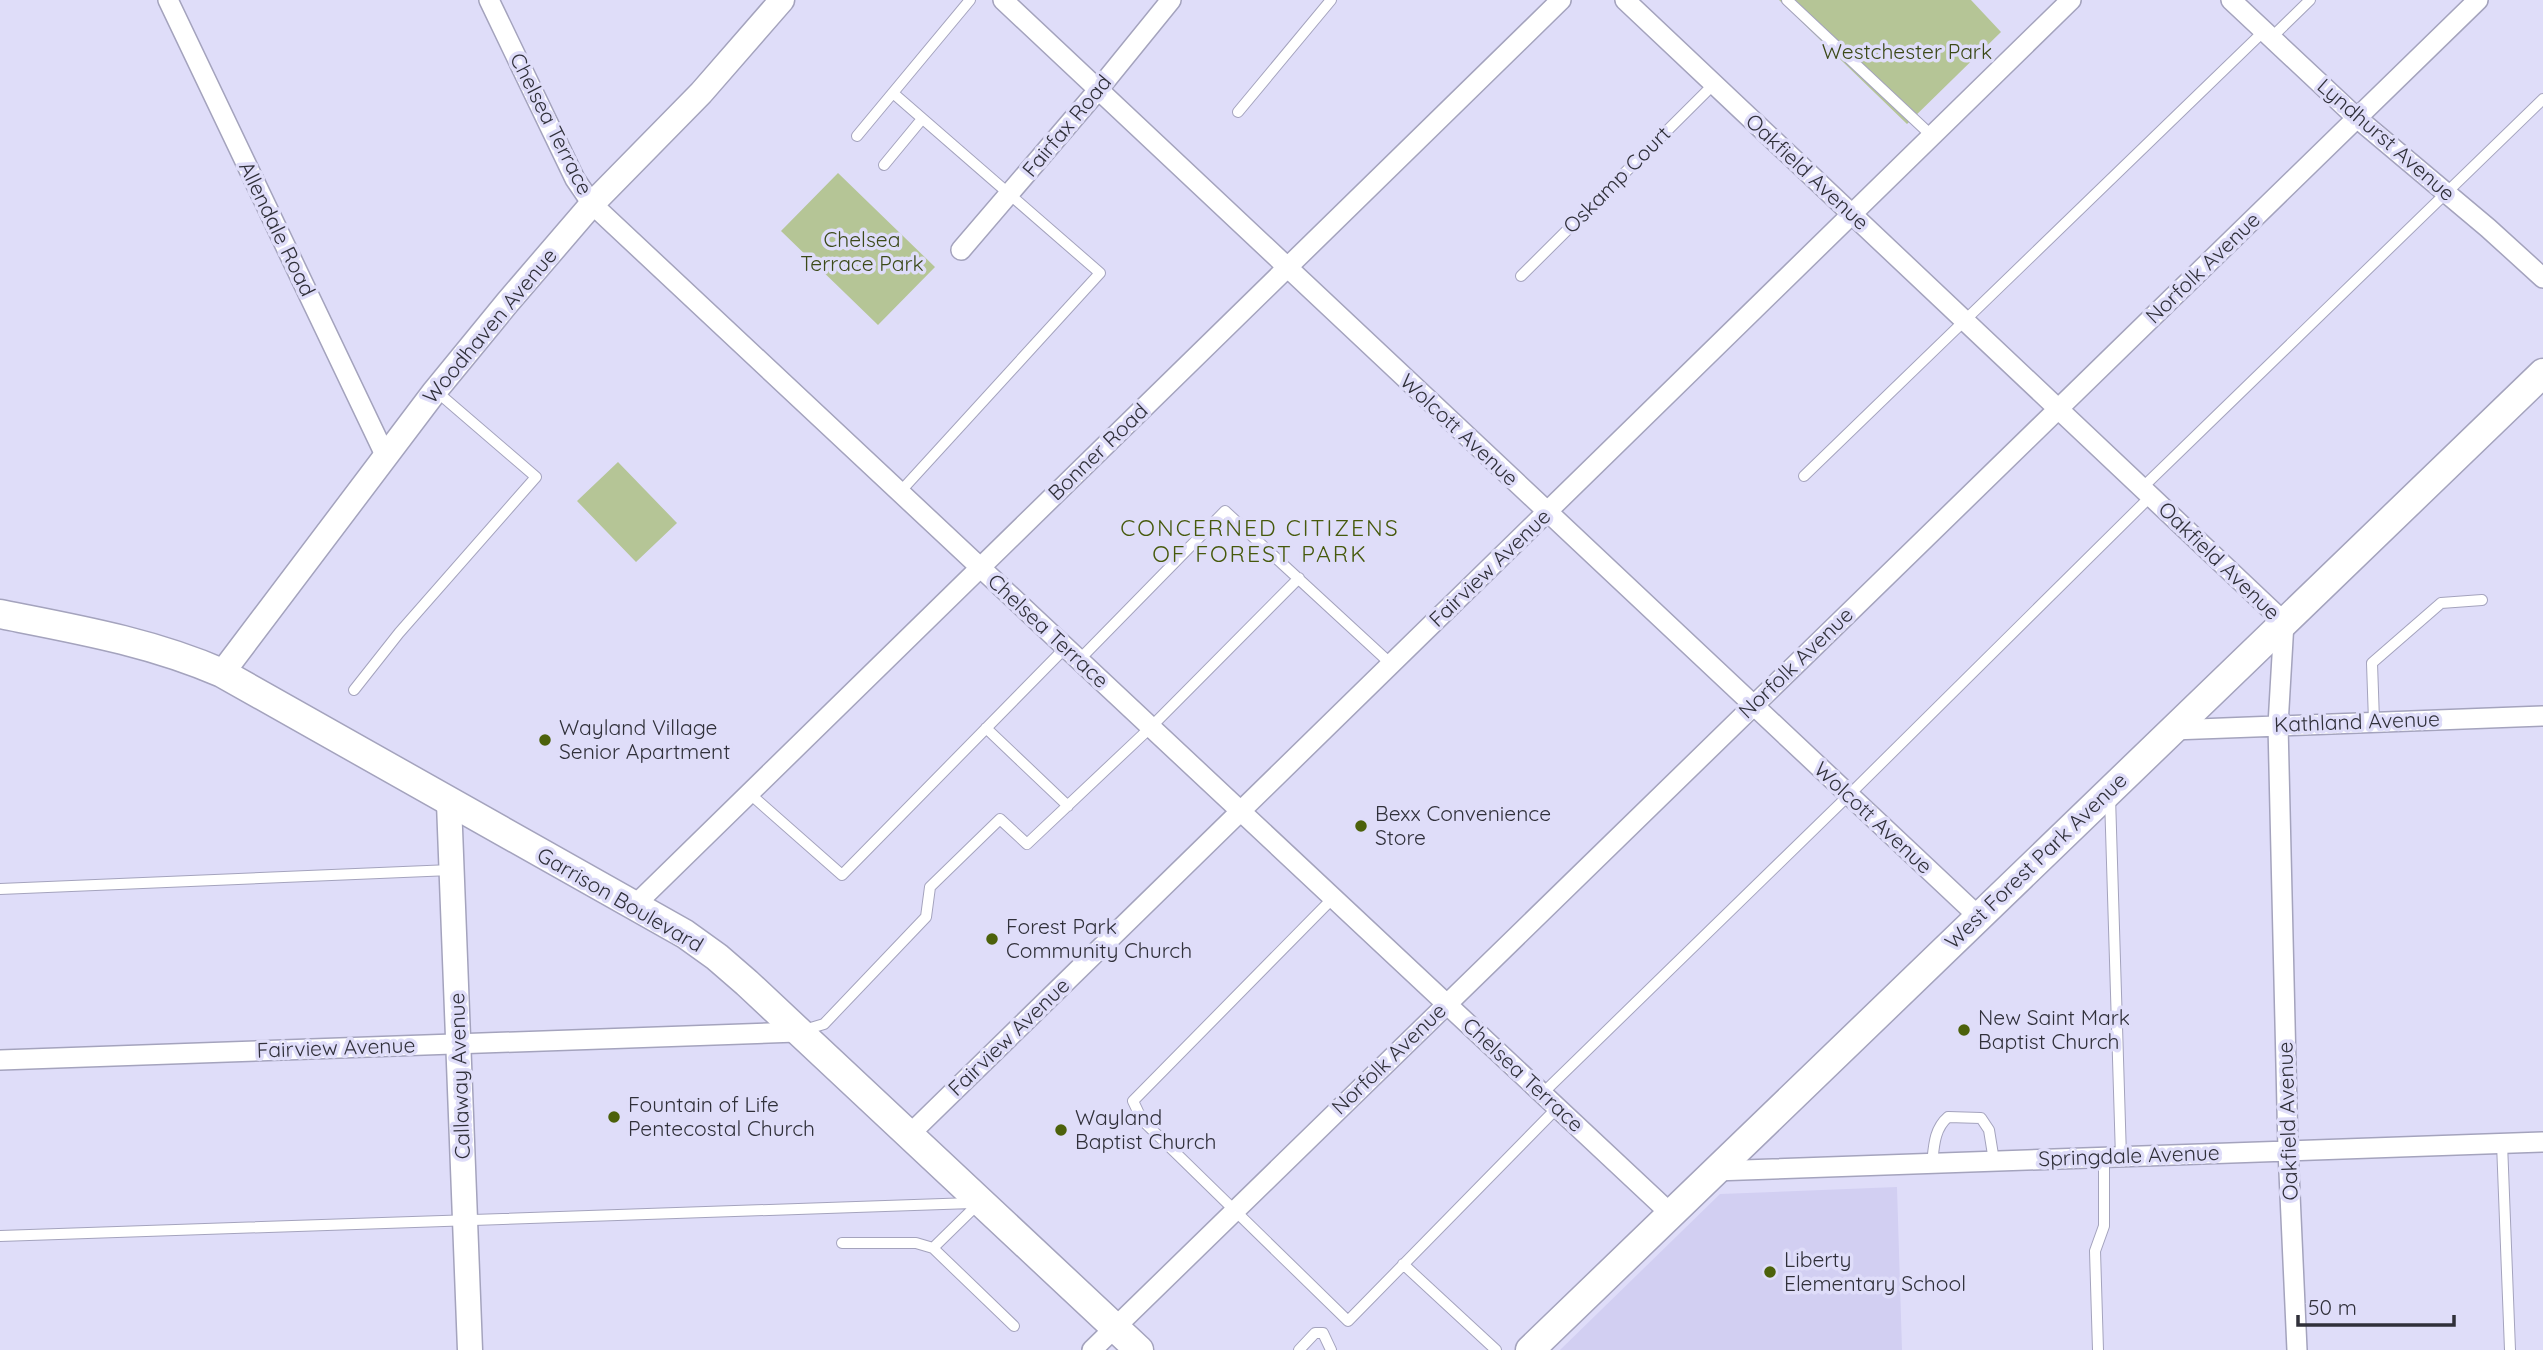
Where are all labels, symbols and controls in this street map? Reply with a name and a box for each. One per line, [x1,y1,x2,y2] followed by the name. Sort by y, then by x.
[1822,38,1992,64] park label: Westchester Park
[505,48,599,199] street label: Chelsea Terrace
[1016,69,1116,182] street label: Fairfax Road
[2312,72,2461,206] street label: Lyndhurst Avenue
[1741,108,1875,235] street label: Oakfield Avenue
[1557,120,1675,238] street label: Oskamp Court
[234,157,322,300] street label: Allendale Road
[2140,206,2265,328] street label: Norfolk Avenue
[800,226,924,276] park label: Chelsea Terrace Park
[417,242,562,408] street label: Woodhaven Avenue
[1395,368,1524,491] street label: Wolcott Avenue
[1042,397,1153,505] street label: Bonner Road
[2154,496,2286,625] street label: Oakfield Avenue
[1423,503,1555,632] street label: Fairview Avenue
[1120,513,1400,568] district label: CONCERNED CITIZENS OF FOREST PARK
[983,568,1115,693] street label: Chelsea Terrace
[1733,601,1858,723] street label: Norfolk Avenue
[2274,705,2440,737] street label: Kathland Avenue
[559,714,730,764] place label: Wayland Village Senior Apartment
[537,732,553,748] marker: Wayland Village Senior Apartment
[1809,756,1938,879] street label: Wolcott Avenue
[1939,767,2132,954] street label: West Forest Park Avenue
[1375,800,1551,850] place label: Bexx Convenience Store
[1353,818,1369,834] marker: Bexx Convenience Store
[533,841,708,957] street label: Garrison Boulevard
[1006,913,1192,963] place label: Forest Park Community Church
[984,931,1000,947] marker: Forest Park Community Church
[942,972,1074,1101] street label: Fairview Avenue
[443,992,475,1160] street label: Callaway Avenue
[1326,997,1451,1119] street label: Norfolk Avenue
[1978,1004,2130,1054] place label: New Saint Mark Baptist Church
[1458,1012,1590,1137] street label: Chelsea Terrace
[1956,1022,1972,1038] marker: New Saint Mark Baptist Church
[256,1031,416,1063] street label: Fairview Avenue
[2271,1041,2303,1201] street label: Oakfield Avenue
[628,1091,815,1141] place label: Fountain of Life Pentecostal Church
[1075,1104,1216,1154] place label: Wayland Baptist Church
[606,1109,622,1125] marker: Fountain of Life Pentecostal Church
[1053,1122,1069,1138] marker: Wayland Baptist Church
[2038,1139,2220,1171] street label: Springdale Avenue
[1784,1246,1966,1296] place label: Liberty Elementary School
[1762,1264,1778,1280] marker: Liberty Elementary School
[2298,1284,2454,1328] scale bar
[2308,1294,2357,1320] text: 50 m

